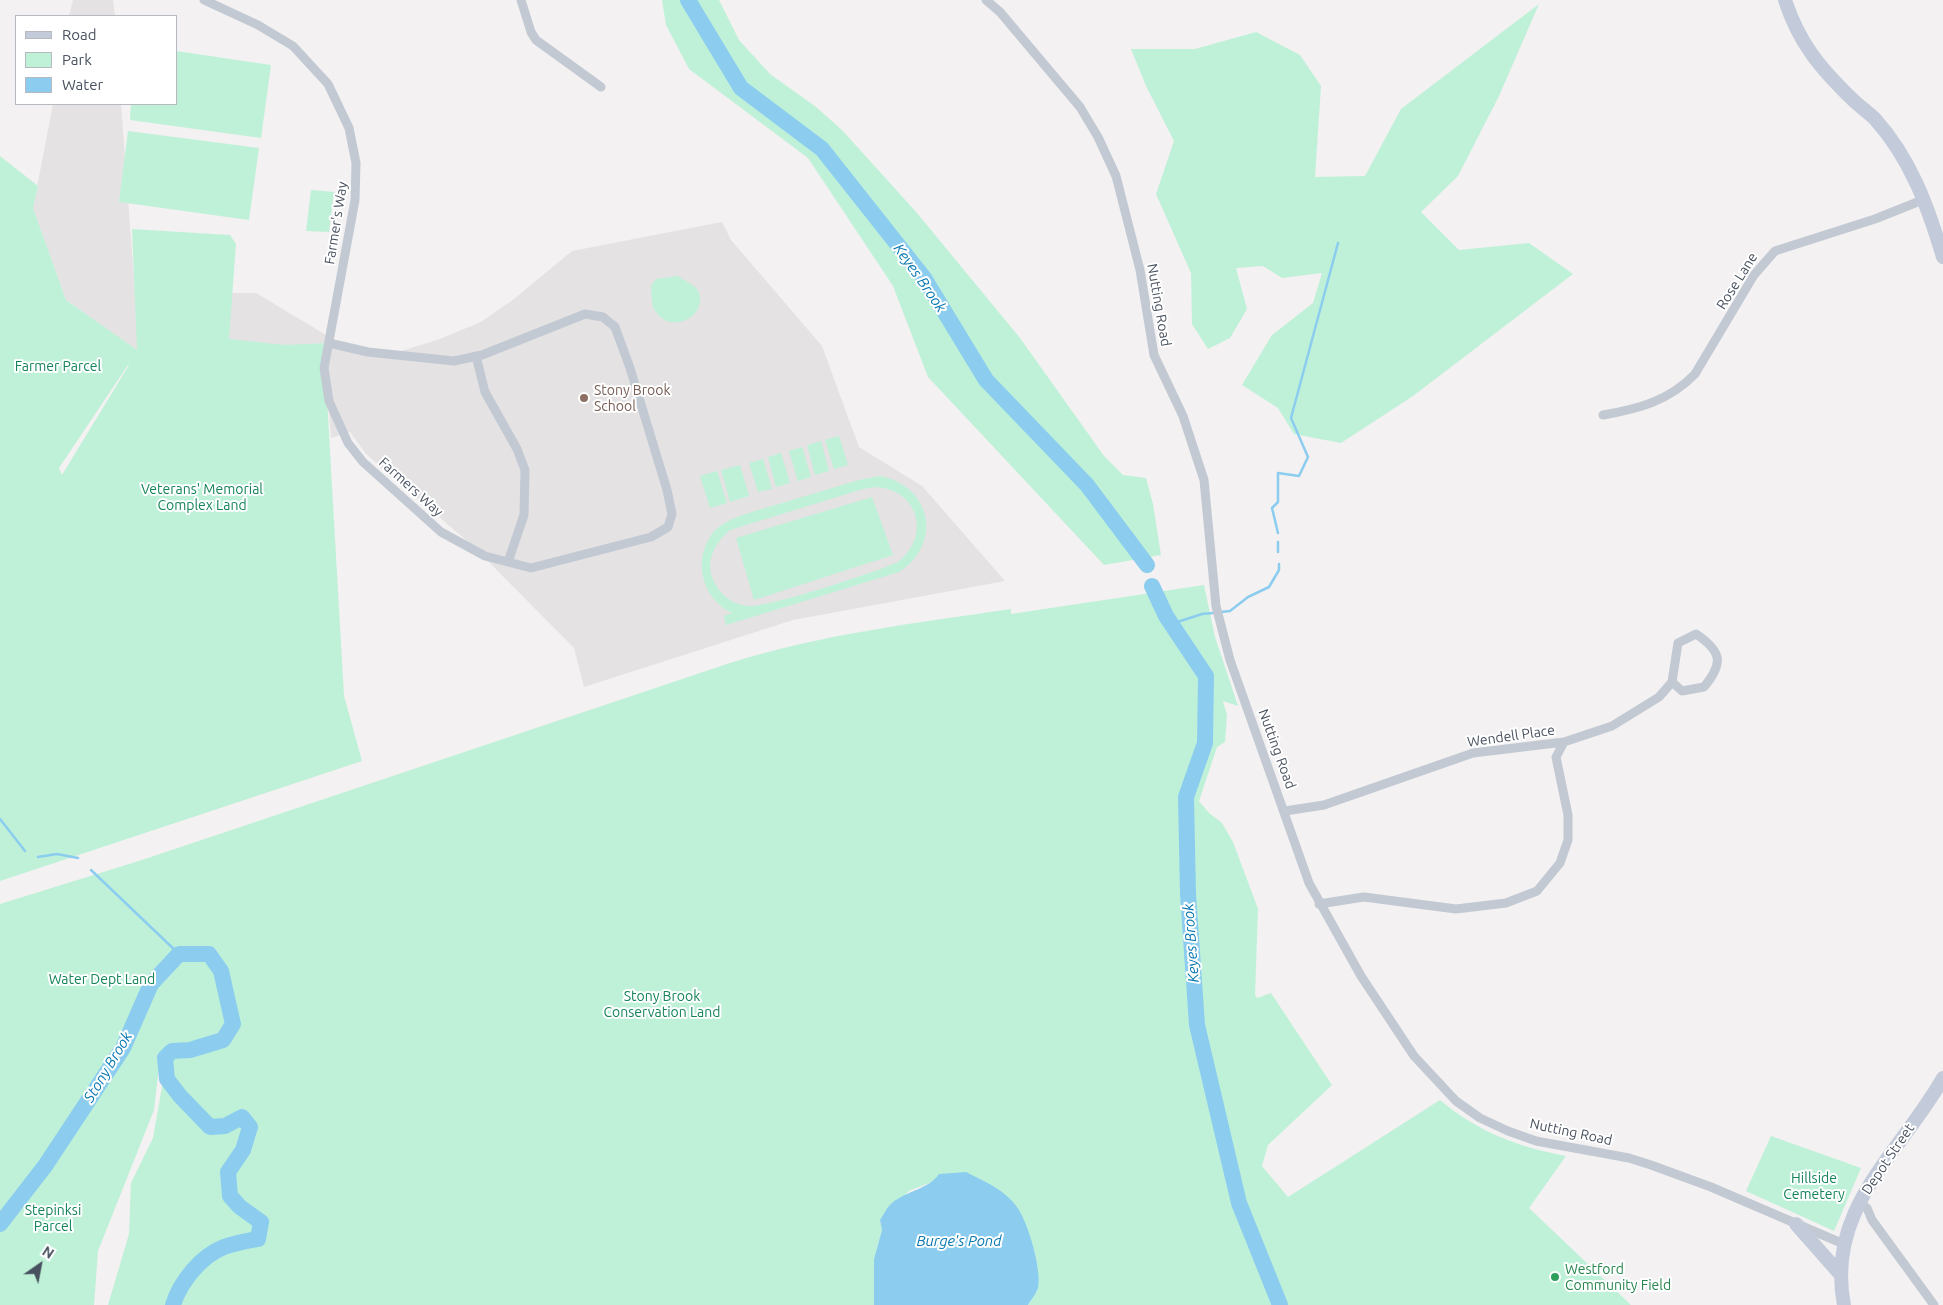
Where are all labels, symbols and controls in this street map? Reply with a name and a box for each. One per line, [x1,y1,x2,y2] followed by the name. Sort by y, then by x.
[15,15,178,105] legend
[62,26,97,43] text: Road
[62,51,92,68] text: Park
[62,76,103,93] text: Water
[321,180,351,266] street label: Farmer's Way
[890,240,950,316] water label: Keyes Brook
[1713,249,1761,313] street label: Rose Lane
[1143,262,1175,348] street label: Nutting Road
[15,358,101,374] park label: Farmer Parcel
[594,382,670,414] place label: Stony Brook School
[578,392,590,404] marker: Stony Brook School
[376,454,446,520] street label: Farmers Way
[141,481,263,514] park label: Veterans' Memorial Complex Land
[1255,707,1299,791] street label: Nutting Road
[1466,722,1556,750] street label: Wendell Place
[1179,903,1203,983] water label: Keyes Brook
[49,971,155,987] park label: Water Dept Land
[604,988,720,1020] park label: Stony Brook Conservation Land
[80,1028,136,1106] water label: Stony Brook
[1528,1115,1614,1149] street label: Nutting Road
[1858,1120,1918,1198] street label: Depot Street
[1783,1170,1845,1202] park label: Hillside Cemetery
[25,1202,81,1234] park label: Stepinksi Parcel
[916,1232,1002,1250] water label: Burge's Pond
[15,1240,65,1290] north arrow
[39,1243,57,1262] text: N
[1565,1261,1671,1294] place label: Westford Community Field
[1549,1271,1561,1283] marker: Westford Community Field

